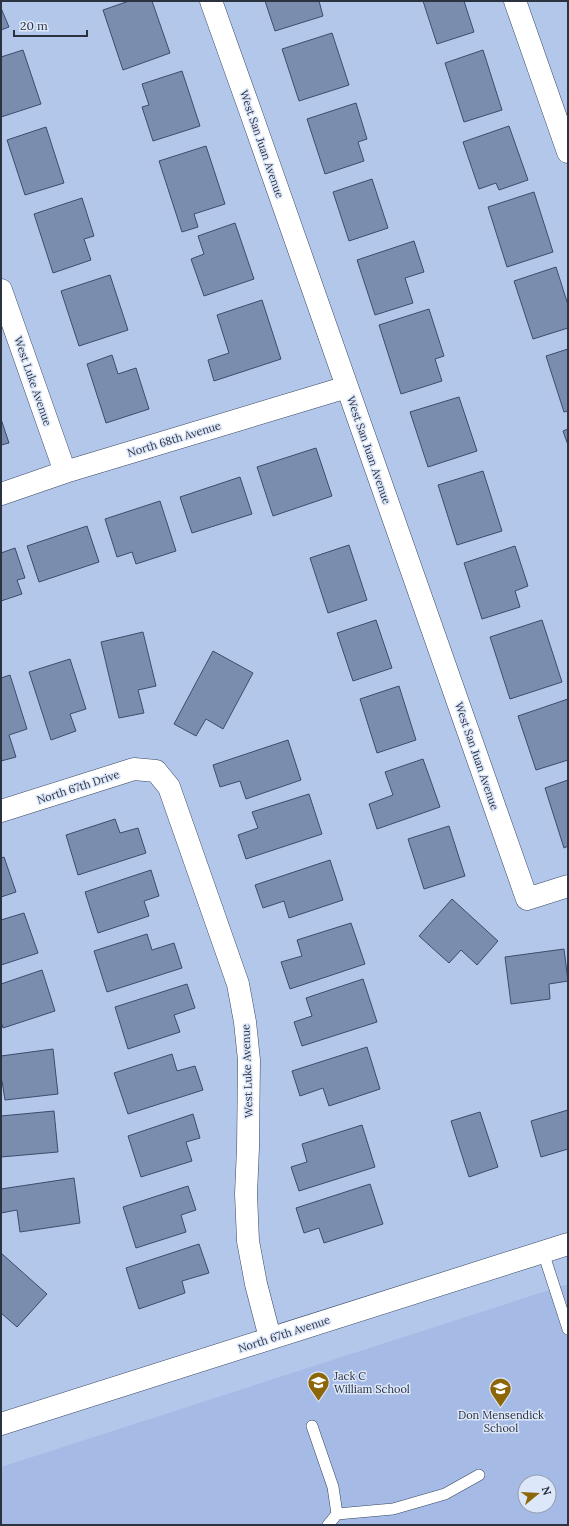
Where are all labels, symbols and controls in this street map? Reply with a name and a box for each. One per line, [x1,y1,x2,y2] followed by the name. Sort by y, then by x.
[14,12,87,38] scale bar
[20,18,48,33] text: 20 m
[237,88,287,200] street label: West San Juan Avenue
[11,334,55,428] street label: West Luke Avenue
[344,394,394,506] street label: West San Juan Avenue
[126,418,222,460] street label: North 68th Avenue
[452,700,502,812] street label: West San Juan Avenue
[35,767,121,807] street label: North 67th Drive
[238,1024,256,1118] street label: West Luke Avenue
[236,1313,332,1355] street label: North 67th Avenue
[305,1369,331,1402] school or university icon: Jack C William School
[333,1369,410,1396] place label: Jack C William School
[488,1376,514,1409] school or university icon: Don Mensendick School
[458,1408,544,1435] place label: Don Mensendick School
[517,1474,557,1514] north arrow
[539,1485,555,1498] text: N

